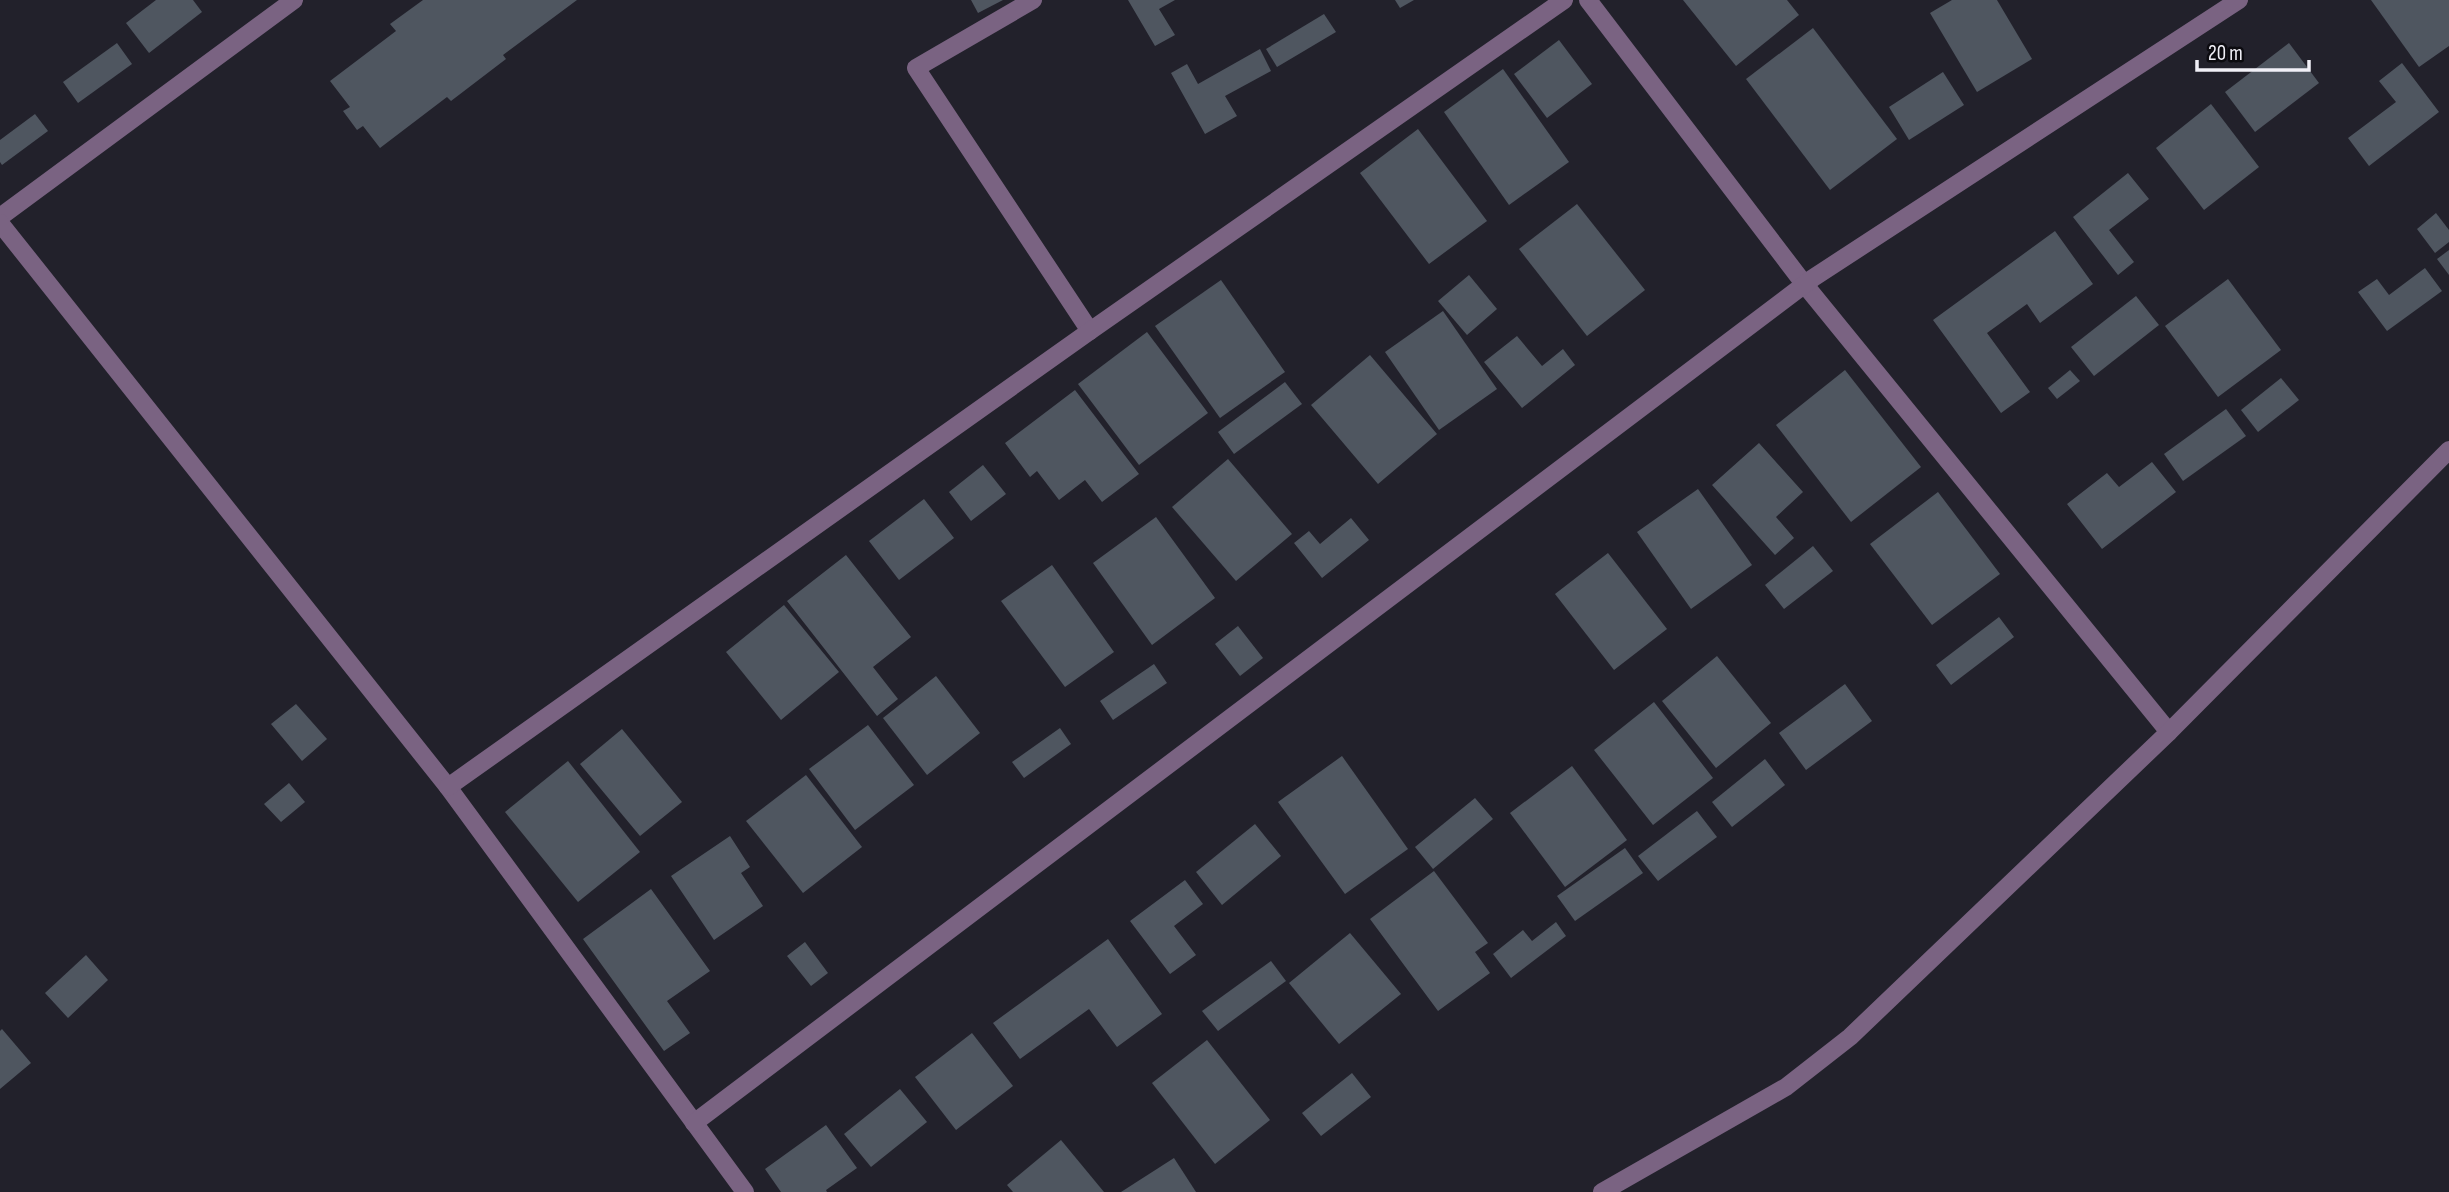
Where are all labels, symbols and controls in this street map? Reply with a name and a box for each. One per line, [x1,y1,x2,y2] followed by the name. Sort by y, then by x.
[2197,28,2309,72] scale bar
[2208,41,2243,66] text: 20 m

